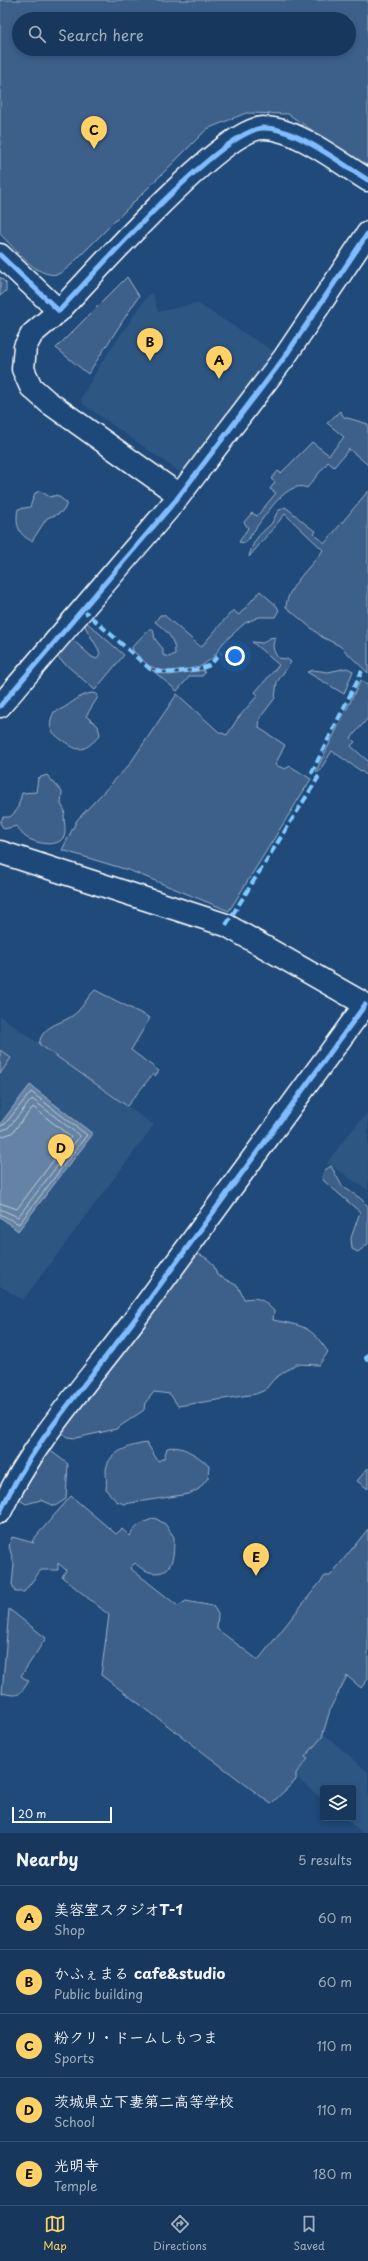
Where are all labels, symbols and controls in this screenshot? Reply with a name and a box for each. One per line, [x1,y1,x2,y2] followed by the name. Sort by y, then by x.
[12,12,356,56] search box
[26,23,48,45] icon: search
[58,23,144,46] text: Search here
[81,116,107,149] pin: C
[137,328,163,361] pin: B
[206,346,232,379] pin: A
[225,646,245,666] your location
[48,1134,74,1167] pin: D
[243,1543,269,1576] pin: E
[320,1785,356,1821] map controls
[320,1785,356,1821] button: layers
[12,1805,112,1824] scale bar
[18,1805,46,1822] text: 20 m
[16,1846,78,1872] text: Nearby
[298,1850,352,1869] text: 5 results
[54,1897,183,1920] text: 美容室スタジオT-1
[24,1908,34,1927] text: A
[318,1908,352,1927] text: 60 m
[54,1920,85,1939] text: Shop
[54,1961,225,1984] text: かふぇまる cafe&studio
[25,1972,33,1991] text: B
[318,1972,352,1991] text: 60 m
[54,1984,143,2003] text: Public building
[54,2025,218,2048] text: 粉クリ・ドームしもつま
[24,2036,34,2055] text: C
[317,2036,352,2055] text: 110 m
[54,2048,94,2067] text: Sports
[54,2089,234,2112] text: 茨城県立下妻第二高等学校
[24,2100,34,2119] text: D
[317,2100,352,2119] text: 110 m
[54,2112,95,2131] text: School
[54,2153,99,2176] text: 光明寺
[25,2164,33,2183] text: E
[313,2164,352,2183] text: 180 m
[54,2176,97,2195] text: Temple
[43,2213,67,2254] tab: Map
[153,2213,207,2254] tab: Directions
[293,2213,325,2254] tab: Saved

